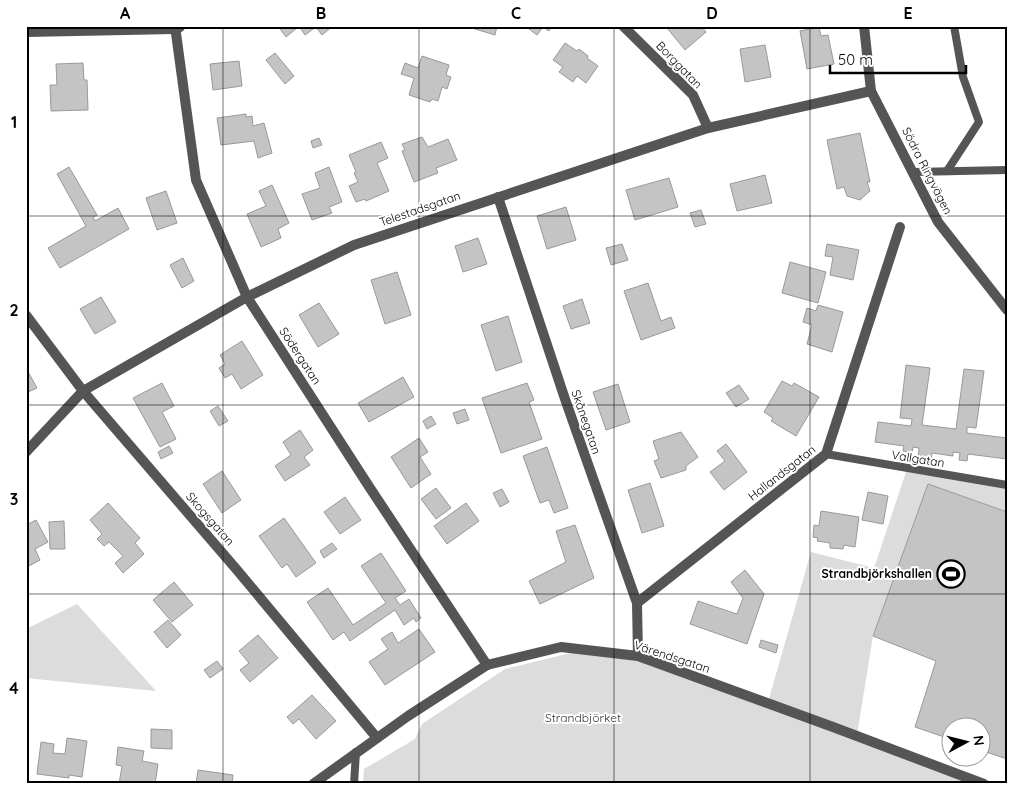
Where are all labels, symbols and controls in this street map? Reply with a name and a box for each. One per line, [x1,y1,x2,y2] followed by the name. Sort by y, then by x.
[120,3,131,23] text: A
[316,3,326,23] text: B
[511,3,521,23] text: C
[706,3,718,23] text: D
[903,3,913,23] text: E
[653,38,706,91] street label: Borggatan
[830,42,967,74] scale bar
[838,50,873,69] text: 50 m
[11,112,17,132] text: 1
[899,125,956,217] street label: Södra Ringvägen
[377,188,462,229] street label: Telestadsgatan
[9,300,19,320] text: 2
[276,324,325,387] street label: Södergatan
[568,388,604,456] street label: Skånegatan
[745,442,818,504] street label: Hallandsgatan
[890,447,946,470] street label: Vallgatan
[10,489,18,509] text: 3
[183,489,238,549] street label: Skogsgatan
[936,559,966,589] sports icon: Strandbjörkshallen
[821,566,932,581] place label: Strandbjörkshallen
[632,637,712,676] street label: Värendsgatan
[9,678,19,698] text: 4
[545,710,621,725] park label: Strandbjörket
[940,718,990,768] north arrow
[969,734,988,747] text: N

